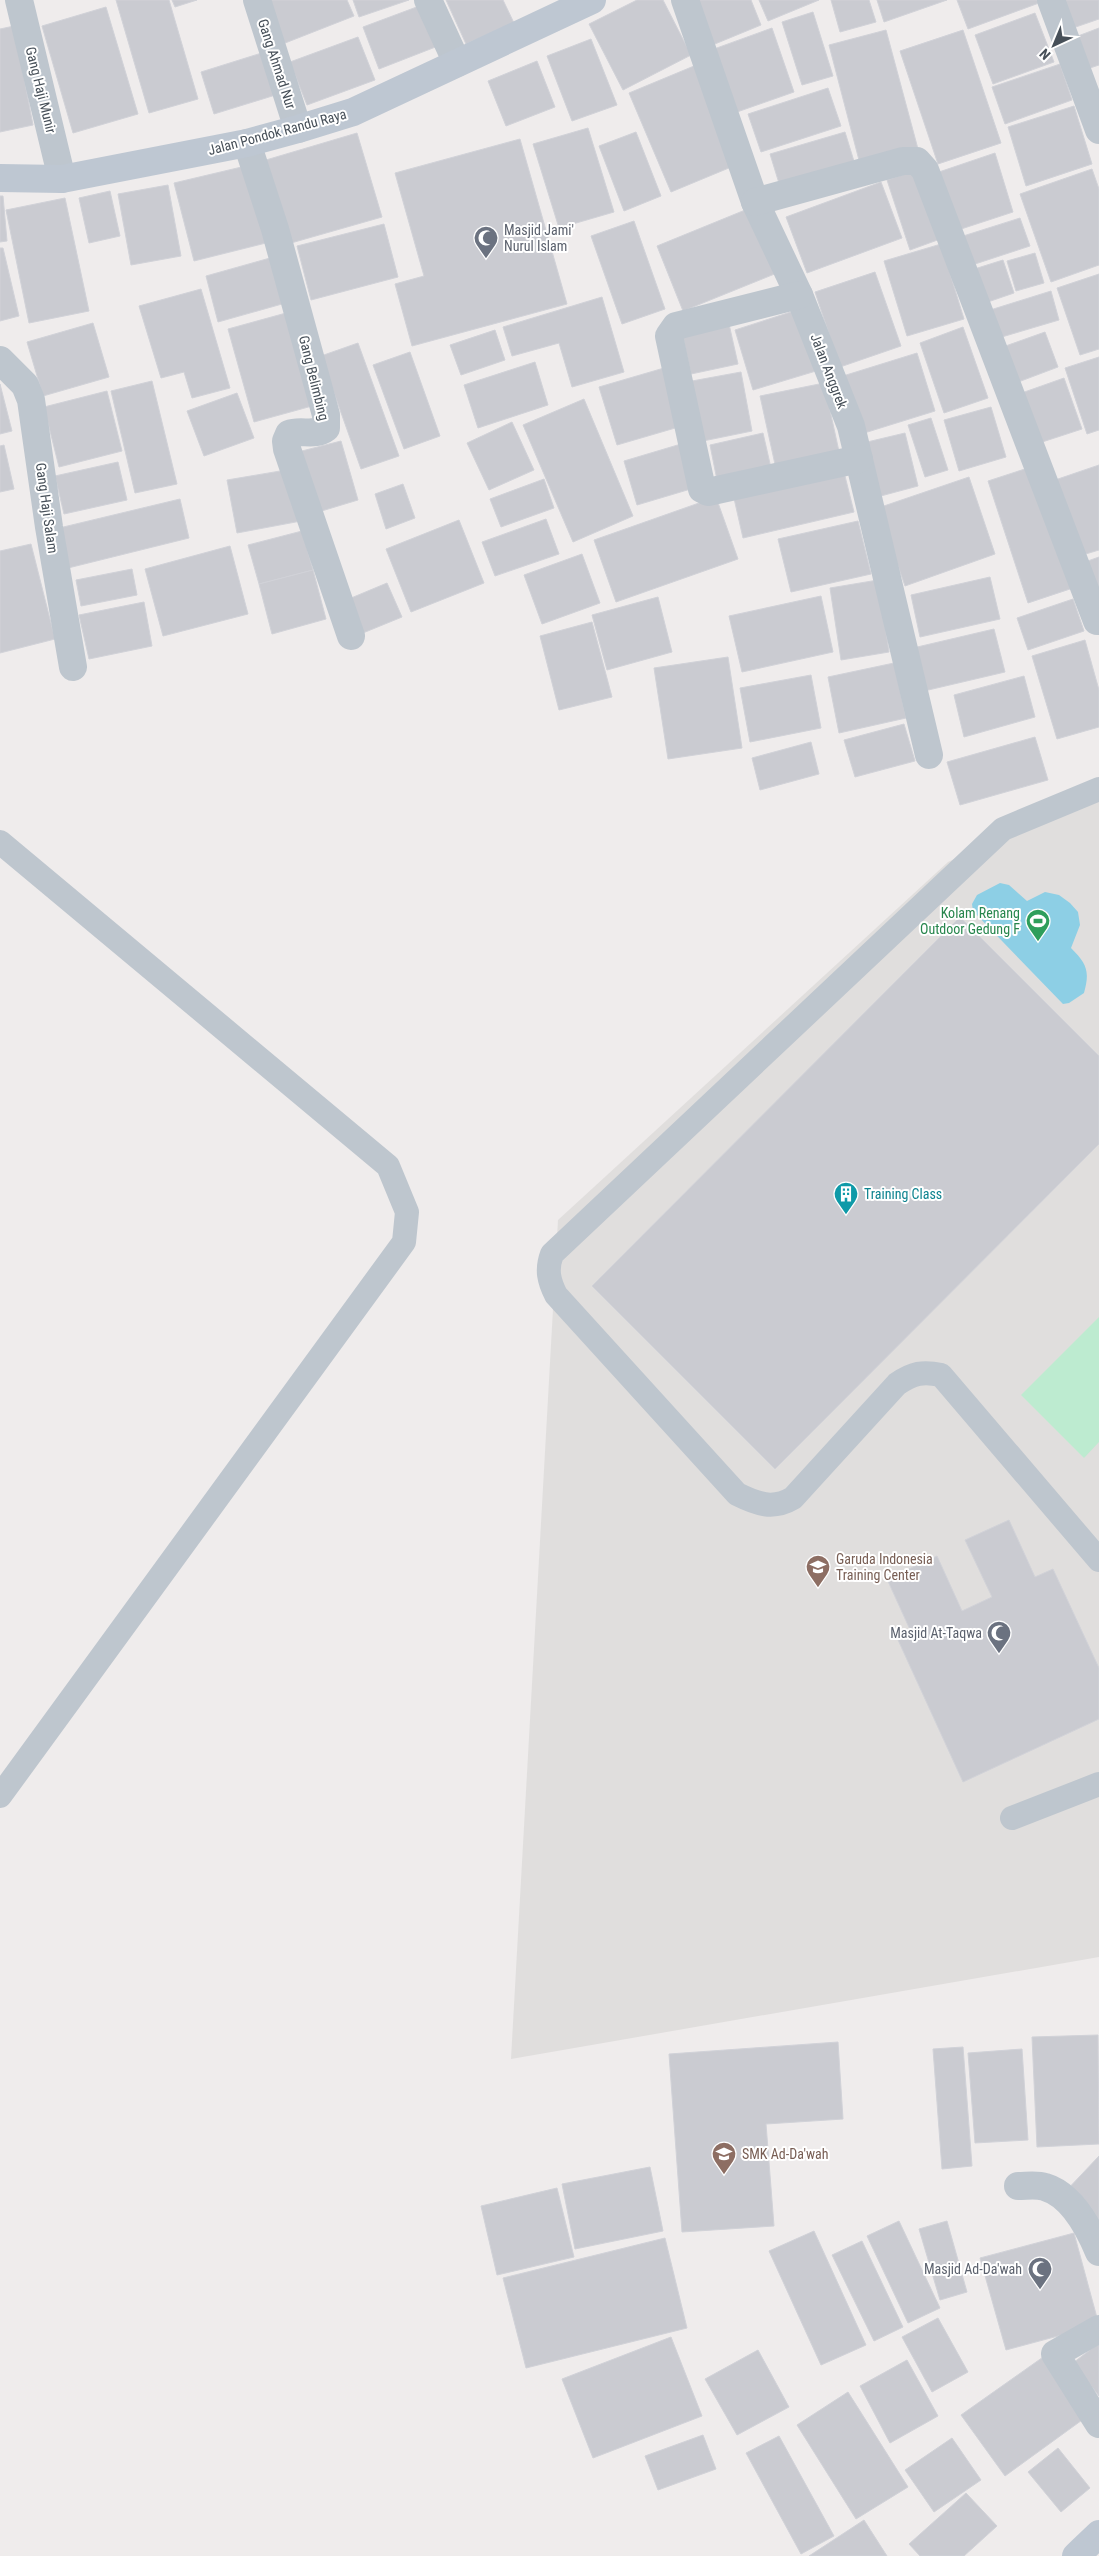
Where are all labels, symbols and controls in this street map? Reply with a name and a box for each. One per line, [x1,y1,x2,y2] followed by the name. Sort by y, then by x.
[255,17,299,111] street label: Gang Ahmad Nur
[1029,20,1079,70] north arrow
[23,45,59,135] street label: Gang Haji Munir
[1036,46,1054,63] text: N
[206,106,348,158] street label: Jalan Pondok Randu Raya
[504,222,574,254] place label: Masjid Jami' Nurul Islam
[473,225,499,259] mosque icon: Masjid Jami' Nurul Islam
[807,331,851,411] street label: Jalan Anggrek
[296,334,332,422] street label: Gang Belimbing
[33,462,61,554] street label: Gang Haji Salam
[920,905,1020,937] place label: Kolam Renang Outdoor Gedung F
[1025,908,1051,942] sports icon: Kolam Renang Outdoor Gedung F
[833,1181,859,1215] building icon: Training Class
[864,1186,942,1202] place label: Training Class
[836,1551,933,1583] place label: Garuda Indonesia Training Center
[805,1554,831,1588] school or university icon: Garuda Indonesia Training Center
[986,1620,1012,1654] mosque icon: Masjid At-Taqwa
[890,1625,982,1641] place label: Masjid At-Taqwa
[711,2141,737,2175] school or university icon: SMK Ad-Da'wah
[742,2146,829,2162] place label: SMK Ad-Da'wah
[1027,2256,1053,2290] mosque icon: Masjid Ad-Da'wah
[924,2261,1022,2277] place label: Masjid Ad-Da'wah

